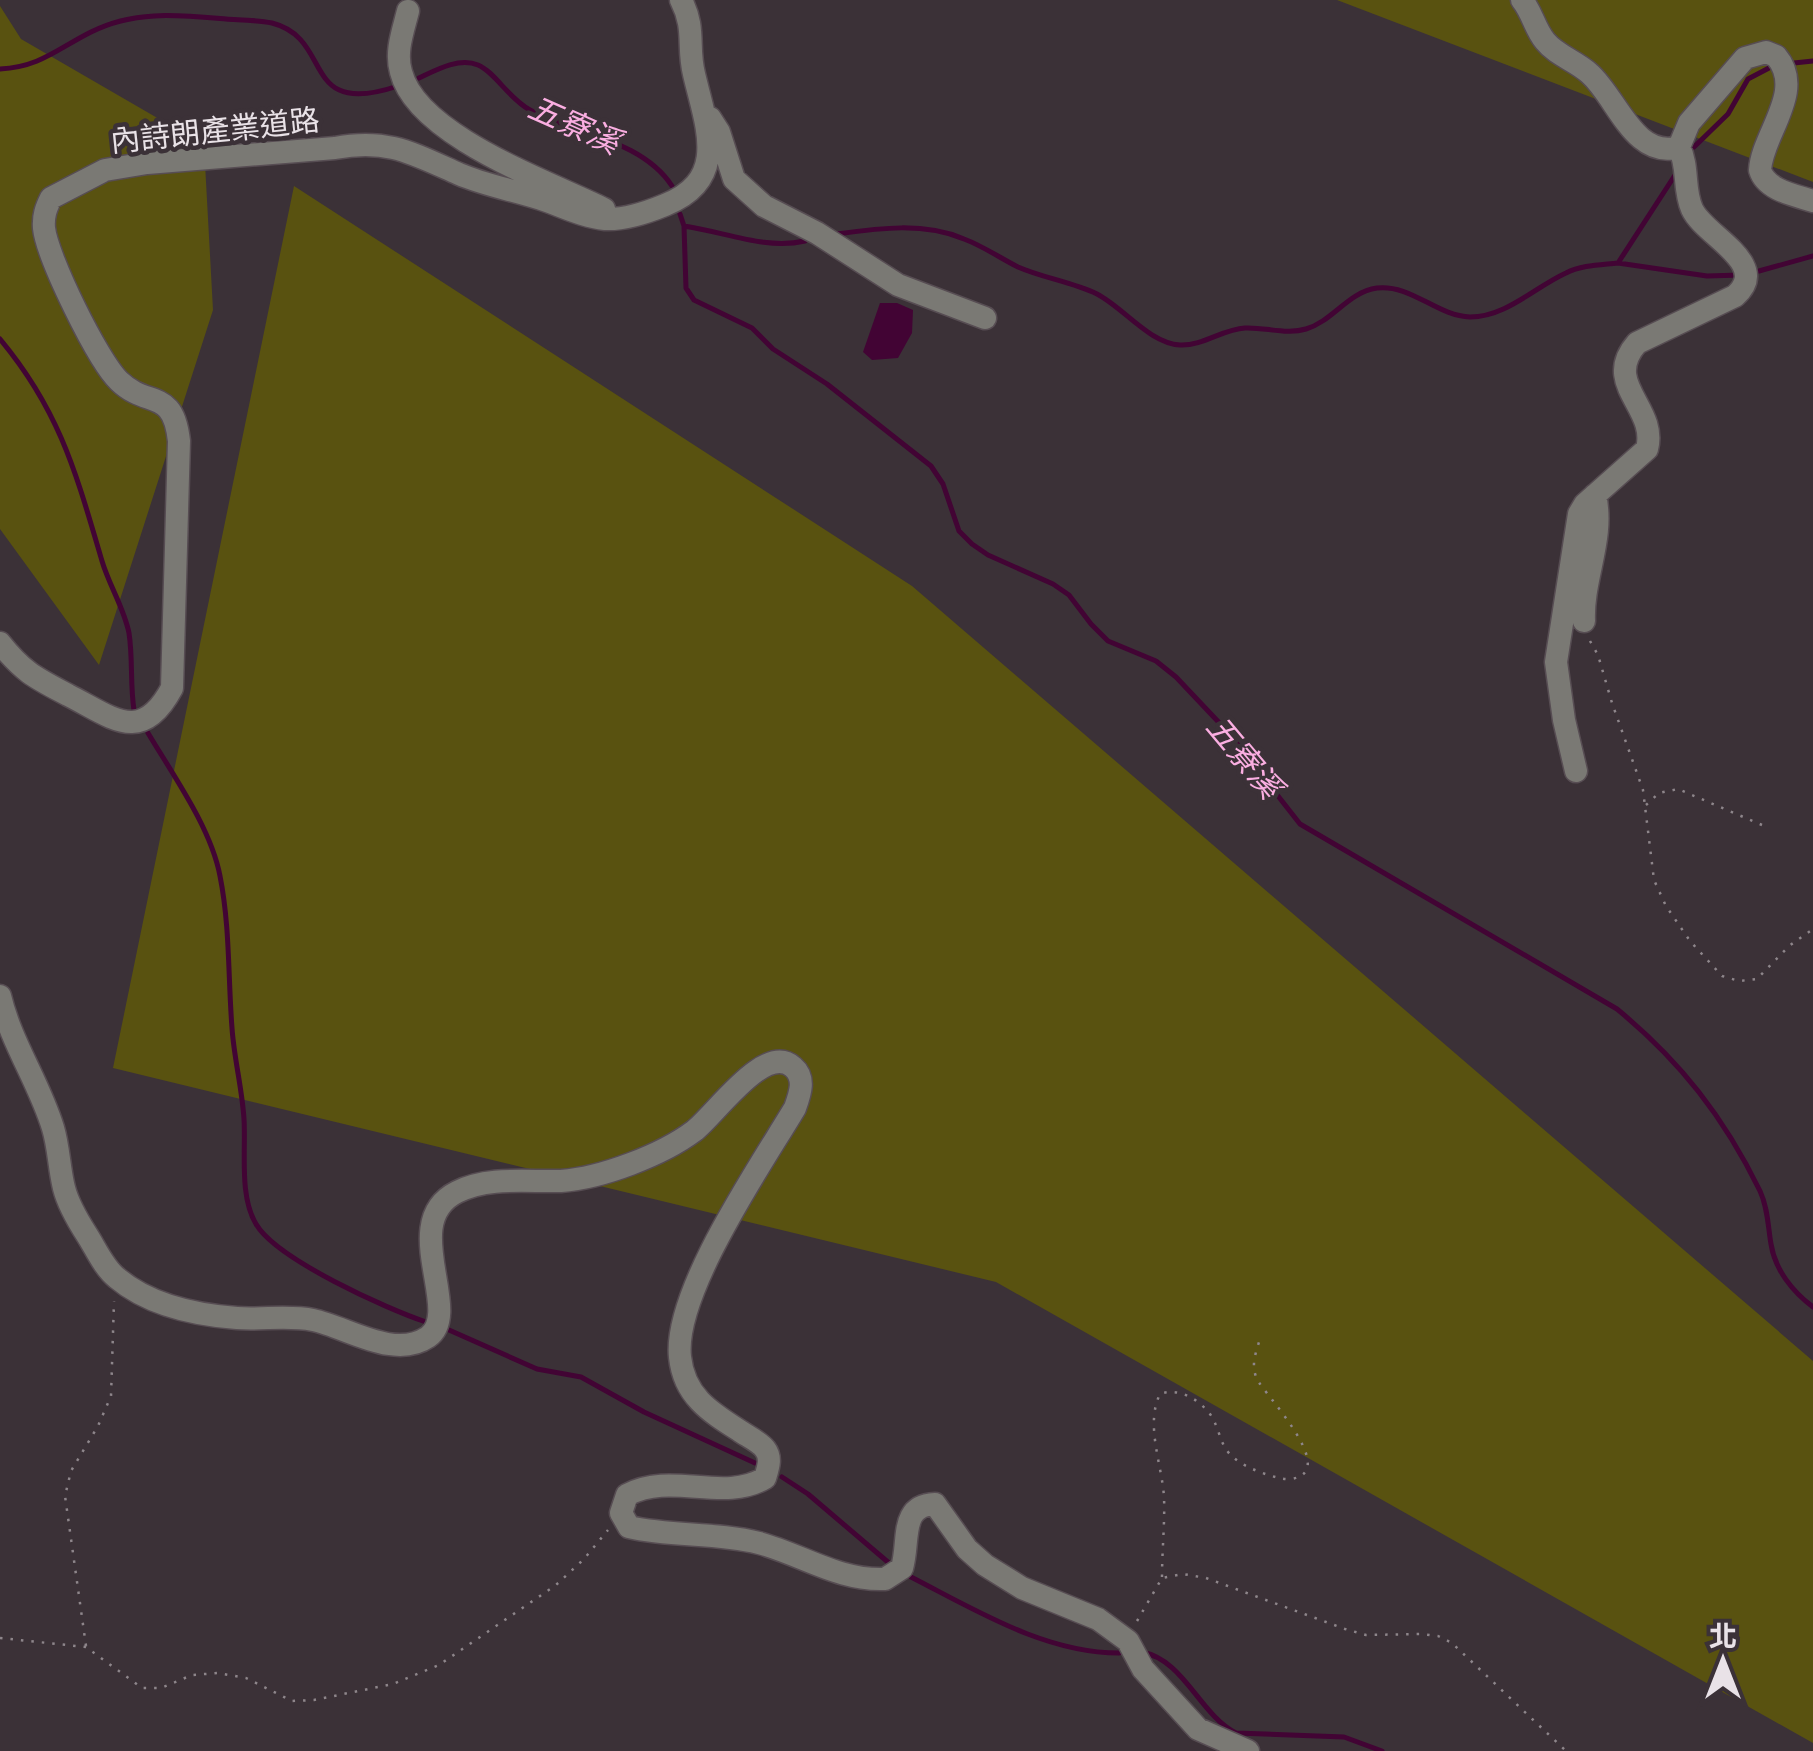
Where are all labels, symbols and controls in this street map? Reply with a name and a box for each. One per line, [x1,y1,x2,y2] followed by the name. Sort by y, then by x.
[522,85,630,165] water label: 五寮溪
[108,99,321,161] street label: 內詩朗產業道路
[1197,706,1294,810] water label: 五寮溪
[1673,1611,1773,1711] north arrow
[1709,1617,1737,1655] text: 北

